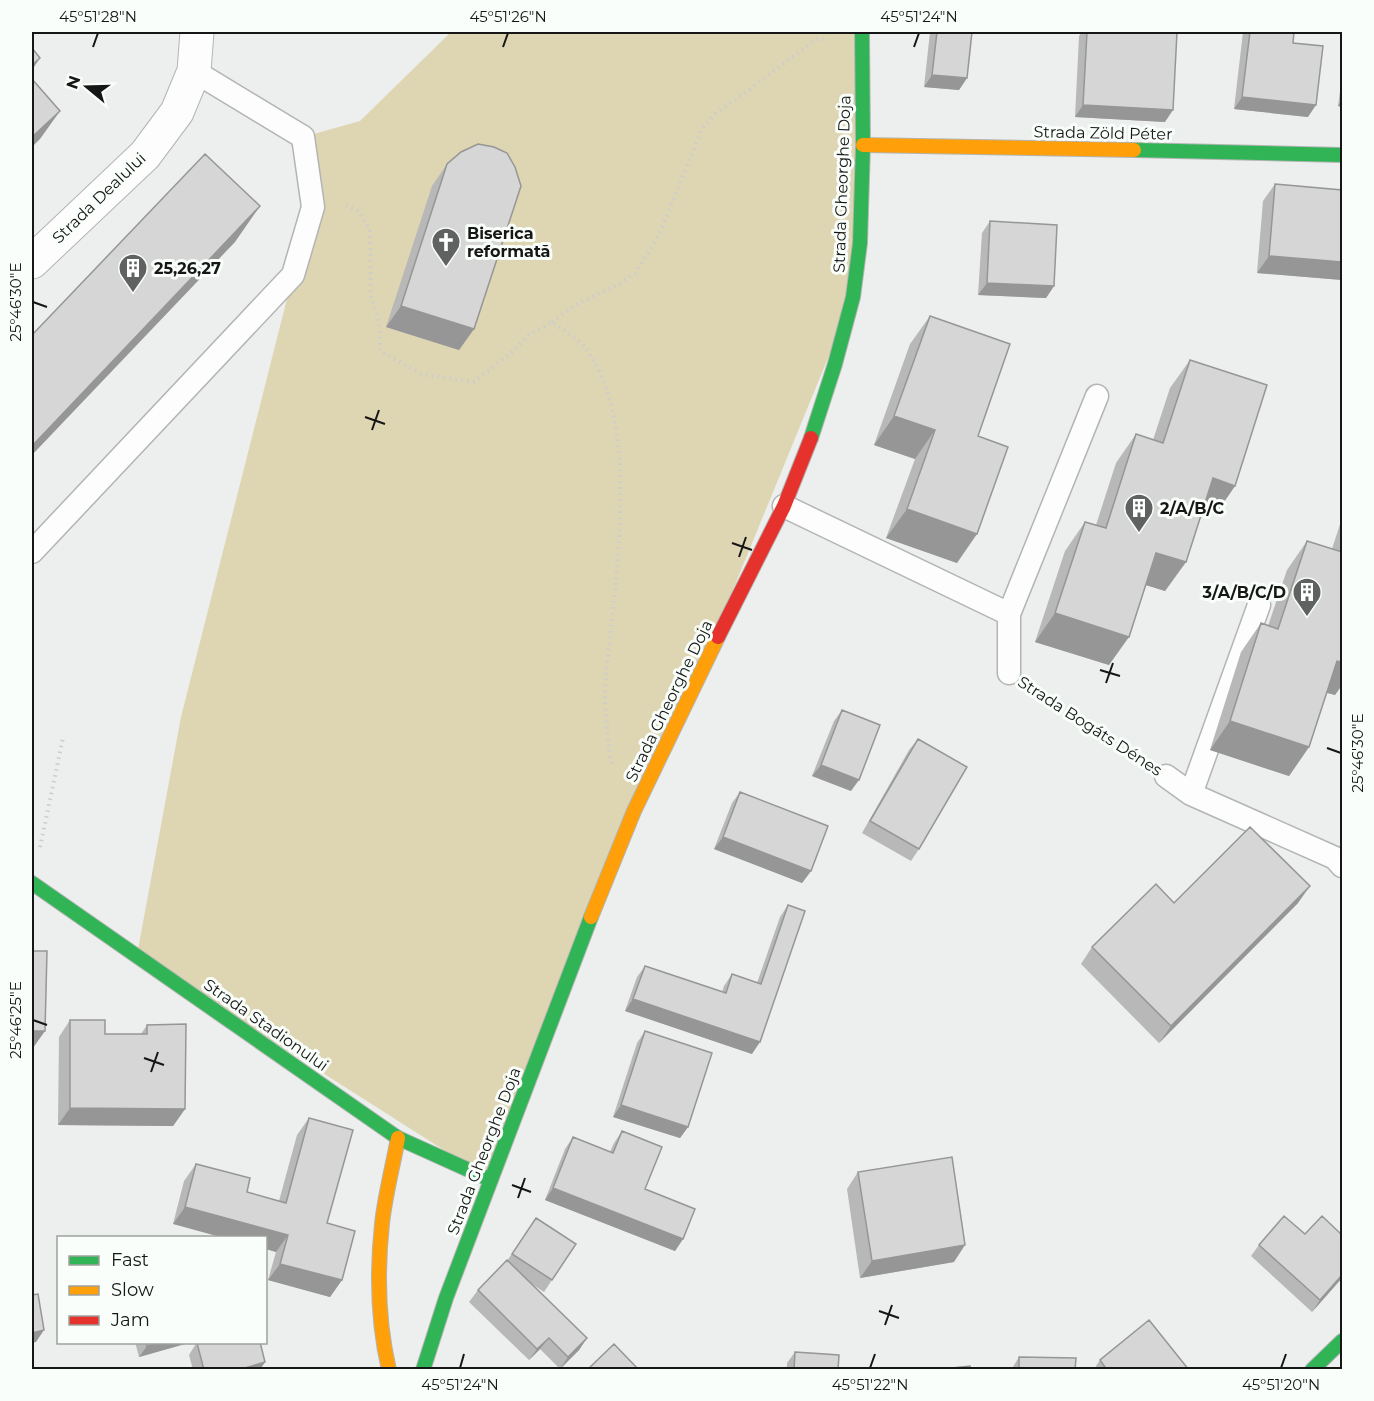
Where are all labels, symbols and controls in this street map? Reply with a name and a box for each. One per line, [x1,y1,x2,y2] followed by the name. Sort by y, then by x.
[59,7,137,26] text: 45°51'28"N
[469,7,547,26] text: 45°51'26"N
[880,7,958,26] text: 45°51'24"N
[57,57,117,117] north arrow
[62,73,84,91] text: N
[829,95,855,273] street label: Strada Gheorghe Doja
[1033,122,1173,144] street label: Strada Zöld Péter
[48,149,150,247] street label: Strada Dealului
[467,224,550,261] place label: Biserica reformată
[430,226,462,268] church icon: Biserica reformată
[117,252,149,294] building icon: 25,26,27
[154,259,221,278] place label: 25,26,27
[6,263,25,341] text: 25°46'30"E
[1123,492,1155,534] building icon: 2/A/B/C
[1160,499,1224,518] place label: 2/A/B/C
[1291,576,1323,618] building icon: 3/A/B/C/D
[1202,583,1286,602] place label: 3/A/B/C/D
[621,617,717,785] street label: Strada Gheorghe Doja
[1014,672,1166,780] street label: Strada Bogáts Dénes
[1348,714,1367,792] text: 25°46'30"E
[200,975,332,1075] street label: Strada Stadionului
[6,981,25,1059] text: 25°46'25"E
[443,1065,525,1237] street label: Strada Gheorghe Doja
[57,1236,267,1344] legend
[111,1249,149,1271] text: Fast
[111,1279,154,1301] text: Slow
[110,1309,150,1331] text: Jam
[421,1375,499,1394] text: 45°51'24"N
[832,1375,908,1394] text: 45°51'22"N
[1242,1375,1320,1394] text: 45°51'20"N

